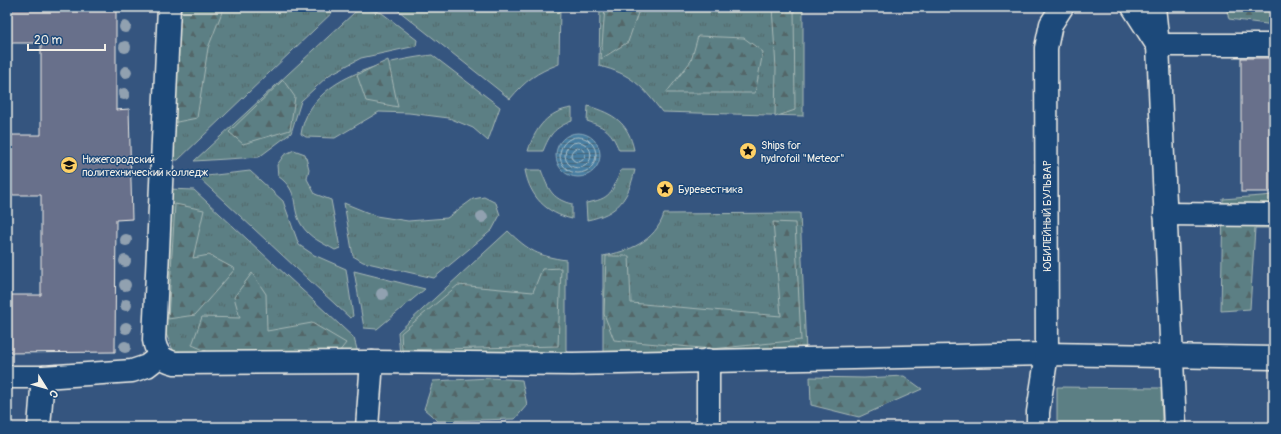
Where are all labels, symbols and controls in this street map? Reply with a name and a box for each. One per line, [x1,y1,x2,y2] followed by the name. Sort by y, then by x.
[28,26,105,52] scale bar
[34,33,63,48] text: 20 m
[761,139,845,165] place label: Ships for hydrofoil "Meteor"
[738,141,758,161] place icon: Ships for hydrofoil "Meteor"
[82,153,208,179] place label: Нижегородский политехнический колледж
[59,155,79,175] school or university icon: Нижегородский политехнический колледж
[1041,160,1054,271] street label: ЮБИЛЕЙНЫЙ БУЛЬВАР
[655,179,675,199] place icon: Буревестника
[678,183,743,196] place label: Буревестника
[26,368,66,408] north arrow
[46,387,61,401] text: С

